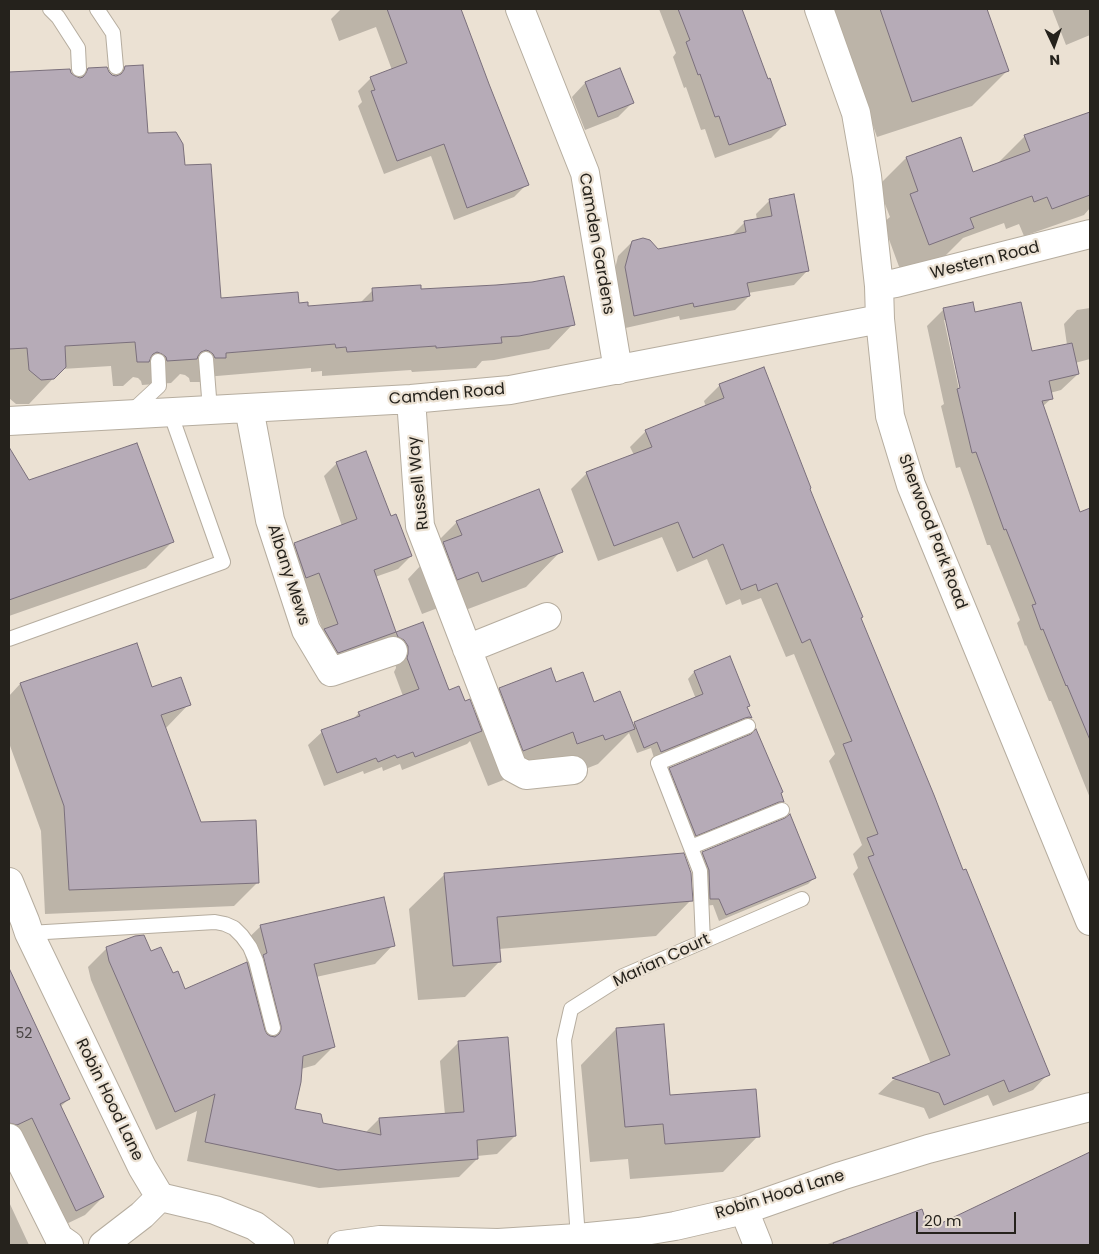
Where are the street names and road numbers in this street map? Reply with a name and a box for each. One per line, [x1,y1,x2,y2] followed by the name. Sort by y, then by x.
[574,172,618,316] street label: Camden Gardens
[928,238,1042,284] street label: Western Road
[388,380,506,410] street label: Camden Road
[405,435,433,531] street label: Russell Way
[894,452,970,612] street label: Sherwood Park Road
[263,522,313,628] street label: Albany Mews
[611,930,713,992] street label: Marian Court
[71,1036,147,1164] street label: Robin Hood Lane
[713,1166,847,1224] street label: Robin Hood Lane

